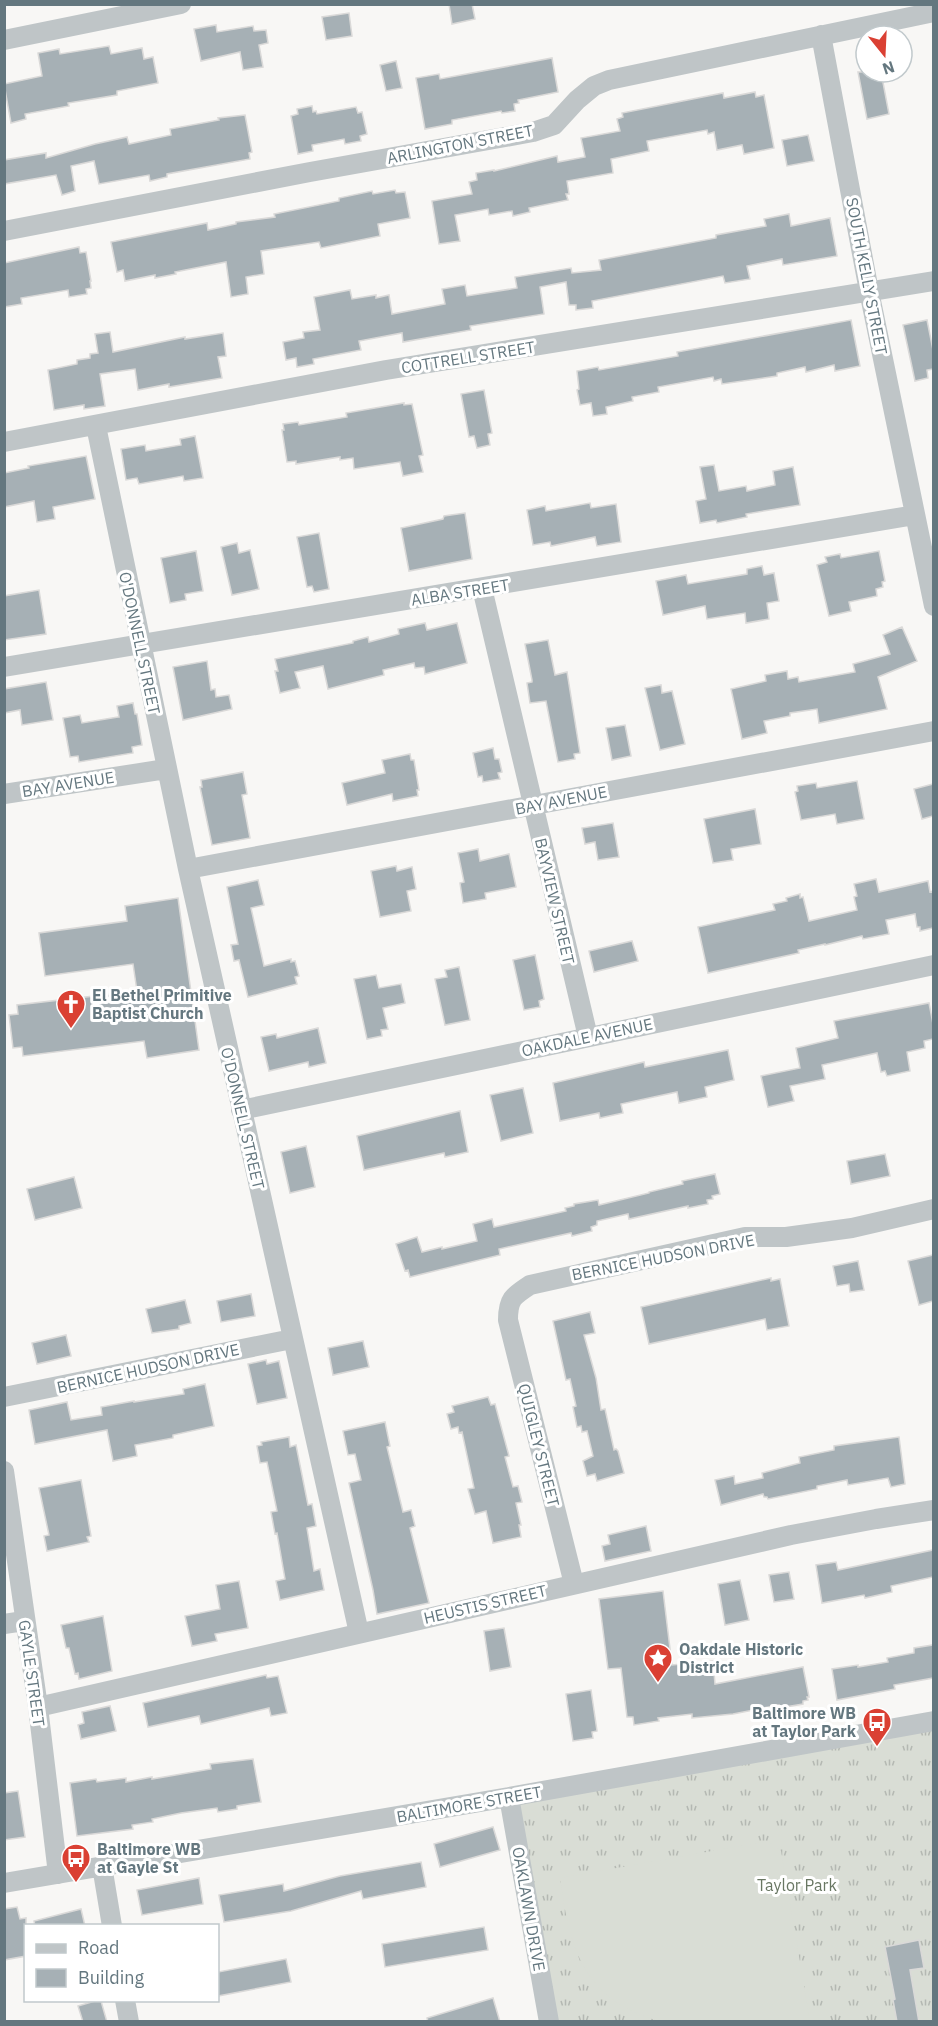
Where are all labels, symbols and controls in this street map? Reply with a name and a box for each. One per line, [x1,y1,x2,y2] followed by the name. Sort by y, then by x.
[854,24,914,84] north arrow
[880,57,897,80] text: N
[385,120,535,168] street label: ARLINGTON STREET
[842,196,892,356] street label: SOUTH KELLY STREET
[400,337,536,377] street label: COTTRELL STREET
[115,570,165,716] street label: O'DONNELL STREET
[410,574,510,610] street label: ALBA STREET
[20,767,116,801] street label: BAY AVENUE
[513,781,609,819] street label: BAY AVENUE
[531,836,579,966] street label: BAYVIEW STREET
[92,985,232,1023] place label: El Bethel Primitive Baptist Church
[55,988,87,1030] church icon: El Bethel Primitive Baptist Church
[520,1013,654,1061] street label: OAKDALE AVENUE
[217,1045,269,1191] street label: O'DONNELL STREET
[570,1229,756,1285] street label: BERNICE HUDSON DRIVE
[55,1339,241,1397] street label: BERNICE HUDSON DRIVE
[514,1381,564,1509] street label: QUIGLEY STREET
[422,1580,548,1628] street label: HEUSTIS STREET
[15,1618,49,1728] street label: GAYLE STREET
[679,1639,803,1677] place label: Oakdale Historic District
[642,1642,674,1684] place icon: Oakdale Historic District
[752,1703,857,1741] place label: Baltimore WB at Taylor Park
[861,1706,893,1748] bus stop icon: Baltimore WB at Taylor Park
[395,1781,543,1827] street label: BALTIMORE STREET
[97,1839,201,1877] place label: Baltimore WB at Gayle St
[60,1842,92,1884] bus stop icon: Baltimore WB at Gayle St
[508,1845,550,1973] street label: OAKLAWN DRIVE
[757,1875,837,1895] park label: Taylor Park
[24,1924,219,2002] legend
[78,1936,119,1959] text: Road
[78,1966,145,1989] text: Building

